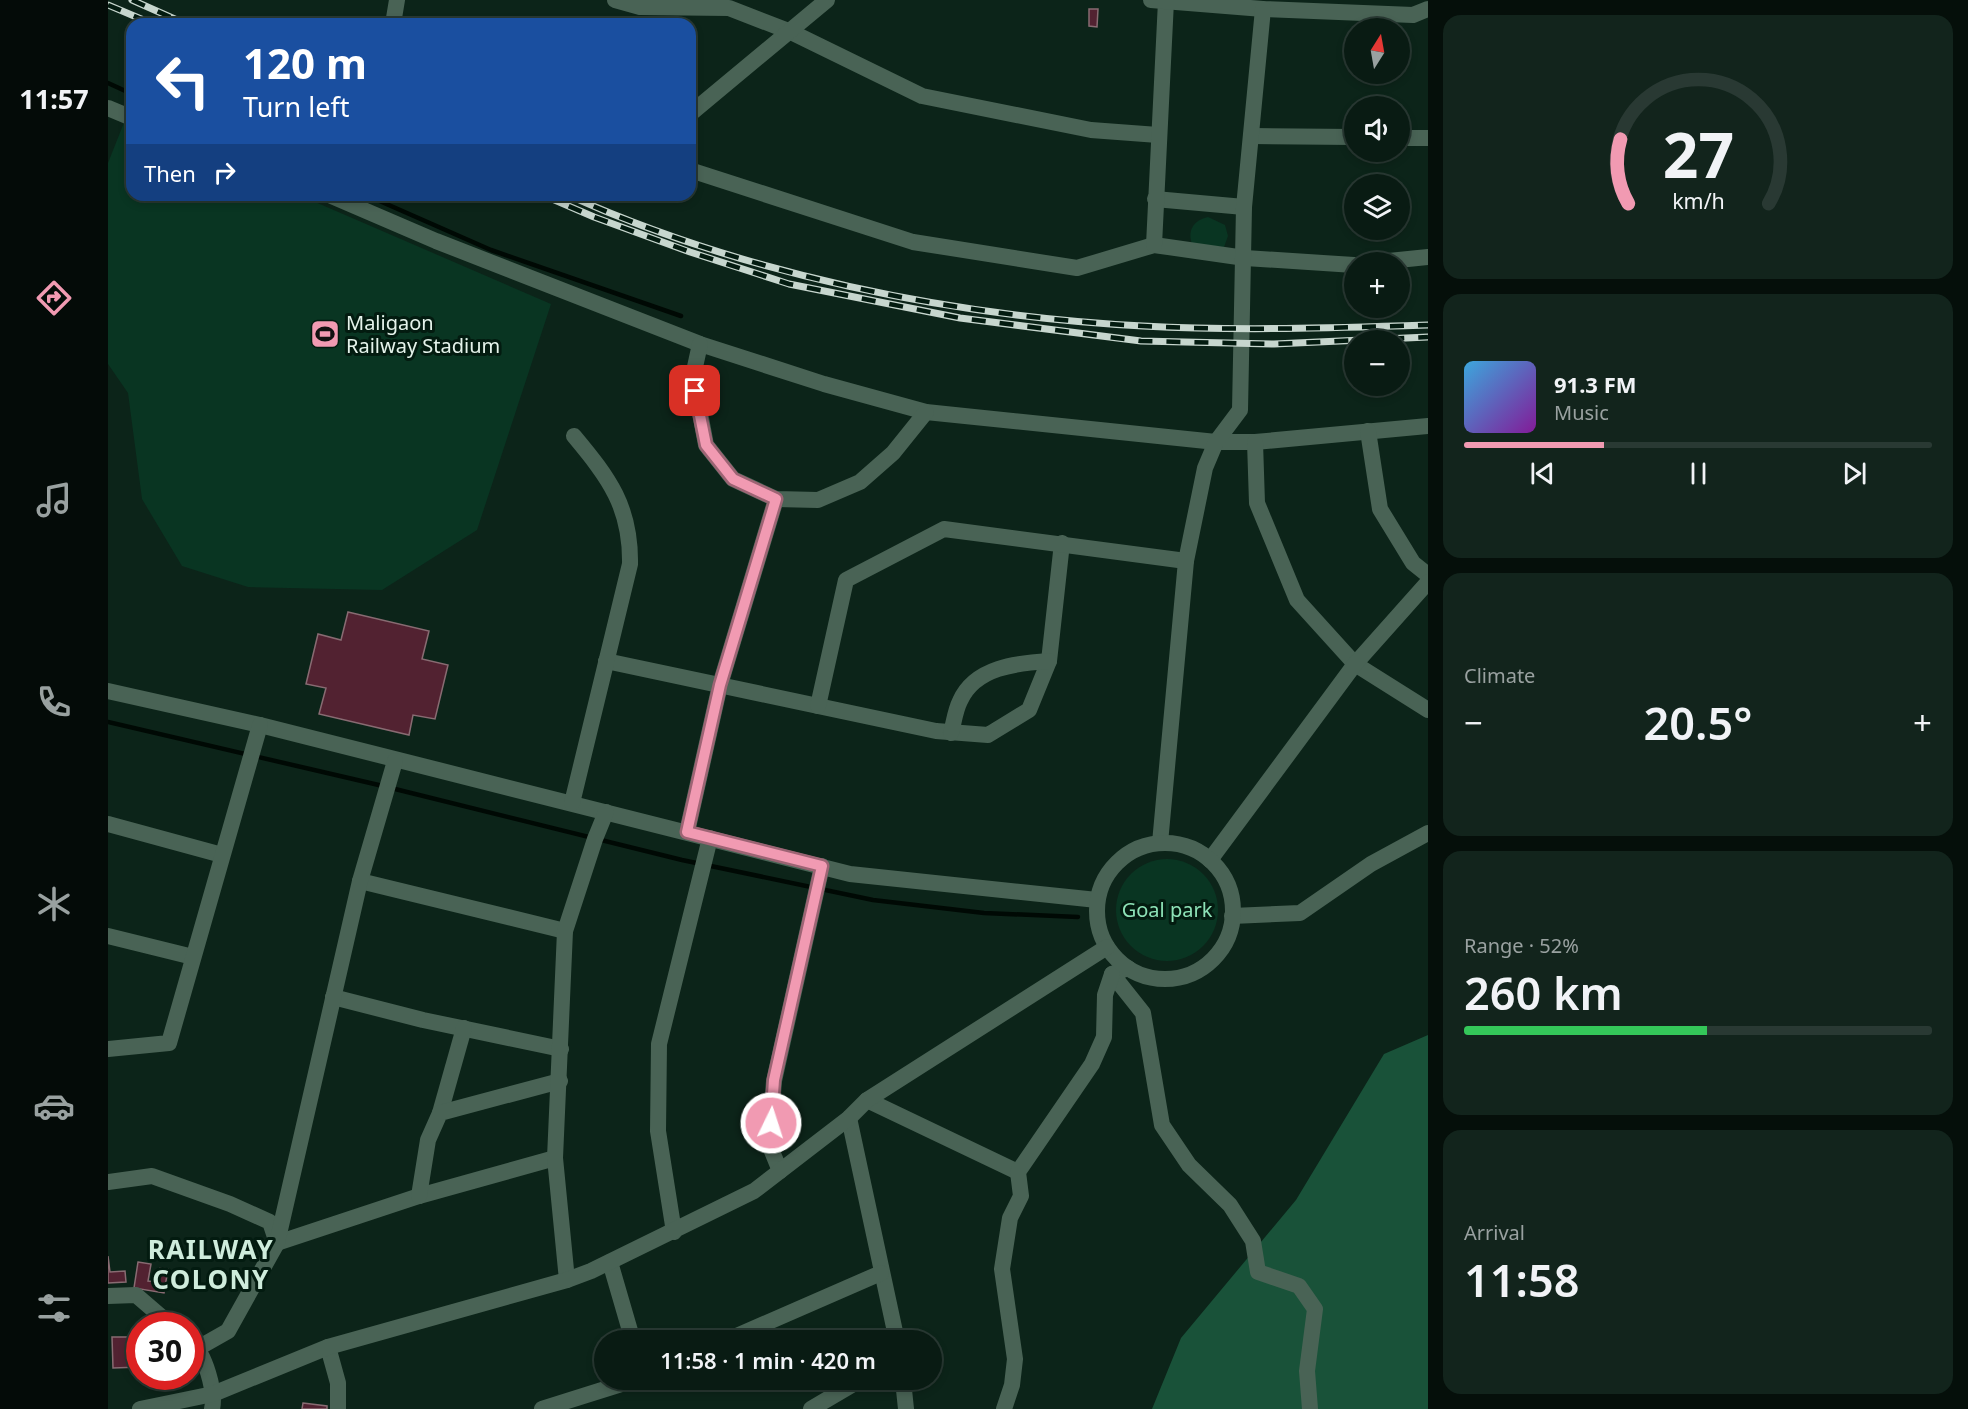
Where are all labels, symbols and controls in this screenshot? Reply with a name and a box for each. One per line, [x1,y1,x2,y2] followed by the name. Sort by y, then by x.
[1344,18,1410,84] north arrow
[1344,18,1410,396] map controls
[243,34,367,91] text: 120 m
[144,42,222,120] icon: left
[19,80,89,117] text: 11:57
[243,88,349,125] text: Turn left
[1344,96,1410,162] button: sound
[1662,111,1734,196] text: 27
[208,156,241,189] icon: right
[144,158,196,188] text: Then
[1344,174,1410,240] button: layers
[1672,186,1724,215] text: km/h
[1344,252,1410,318] button: +
[33,277,75,319] icon: directions
[346,309,500,359] place label: Maligaon Railway Stadium
[309,318,341,350] sports icon: Maligaon Railway Stadium
[1344,330,1410,396] button: −
[669,365,720,416] pin
[1554,369,1636,399] text: 91.3 FM
[678,374,711,407] icon: arrive
[1554,399,1609,426] text: Music
[1526,457,1559,490] icon: previous
[1682,457,1715,490] icon: pause
[1838,457,1871,490] icon: next
[33,479,75,521] icon: music
[1464,662,1535,689] text: Climate
[33,681,75,723] icon: phone
[1644,692,1752,753] text: 20.5°
[1464,700,1483,745] text: −
[1913,700,1932,745] text: +
[33,883,75,925] icon: climate
[1122,896,1213,923] park label: Goal park
[1464,932,1579,959] text: Range · 52%
[1464,962,1623,1023] text: 260 km
[33,1085,75,1127] icon: car
[739,1091,803,1155] position arrow
[1464,1219,1525,1246] text: Arrival
[148,1231,274,1297] district label: RAILWAY COLONY
[1464,1249,1579,1310] text: 11:58
[33,1287,75,1329] icon: filters
[126,1312,204,1390] speed limit sign: 30
[660,1345,876,1375] text: 11:58 · 1 min · 420 m

